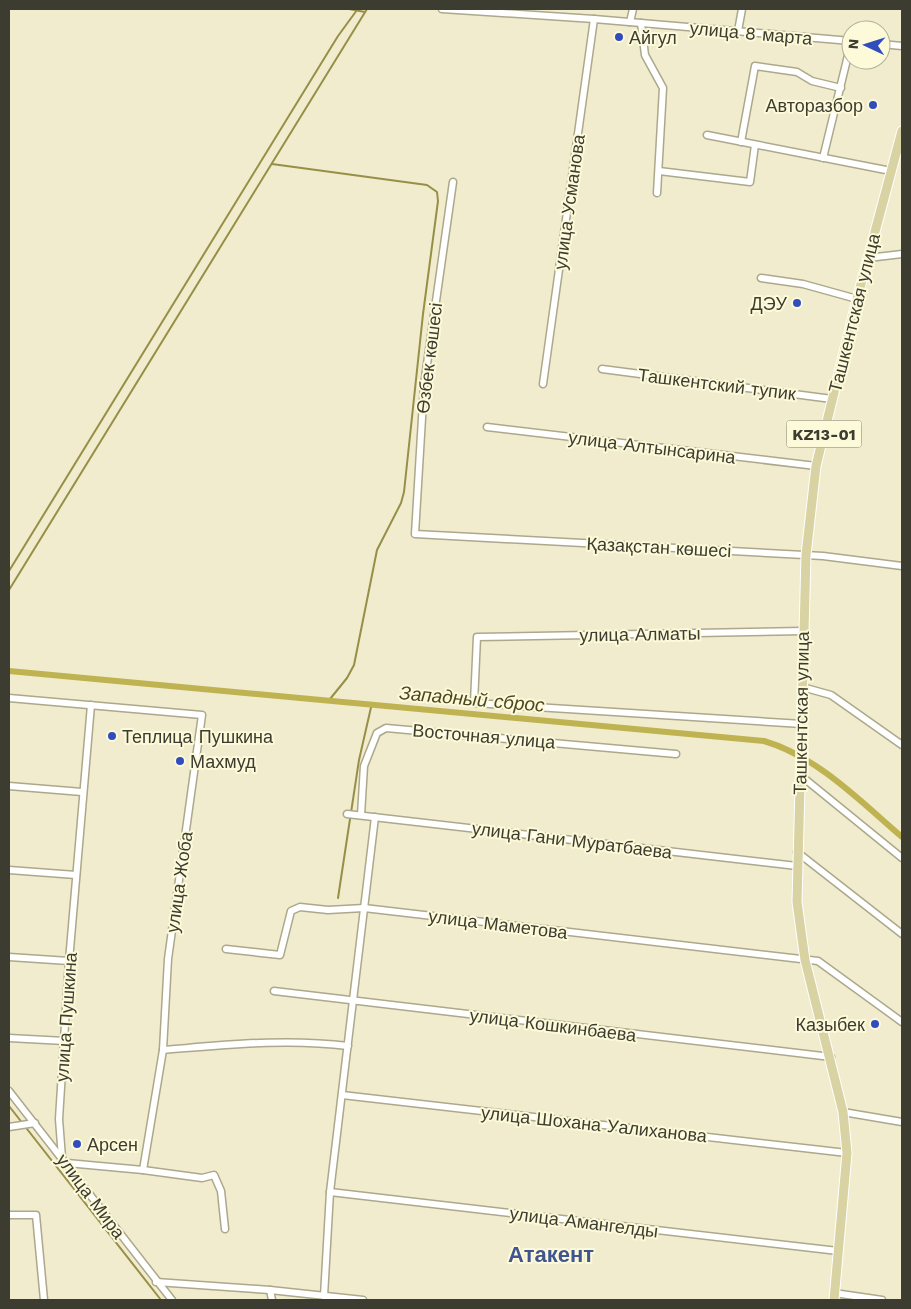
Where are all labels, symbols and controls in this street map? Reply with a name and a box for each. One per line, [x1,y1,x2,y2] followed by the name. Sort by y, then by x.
[689,17,814,49] street label: улица 8 марта
[841,20,891,70] north arrow
[629,27,677,48] place label: Айгул
[613,31,625,43] marker: Айгул
[845,38,861,50] text: N
[766,95,863,116] place label: Авторазбор
[867,99,879,111] marker: Авторазбор
[549,132,589,271] street label: улица Усманова
[824,230,884,395] street label: Ташкентская улица
[750,293,788,314] place label: ДЭУ
[791,297,803,309] marker: ДЭУ
[412,301,446,415] street label: Өзбек көшесі
[637,364,797,404] street label: Ташкентский тупик
[786,420,862,448] road number: KZ13-01
[567,426,738,468] street label: улица Алтынсарина
[586,533,732,561] street label: Қазақстан көшесі
[579,622,701,646] street label: улица Алматы
[789,630,813,795] street label: Ташкентская улица
[398,681,546,717] water label: Западный сброс
[412,719,557,753] street label: Восточная улица
[122,726,274,747] place label: Теплица Пушкина
[106,730,118,742] marker: Теплица Пушкина
[190,751,256,772] place label: Махмуд
[174,755,186,767] marker: Махмуд
[471,817,674,863] street label: улица Гани Муратбаева
[162,829,197,934] street label: улица Жоба
[427,905,570,943] street label: улица Маметова
[51,951,81,1083] street label: улица Пушкина
[468,1004,638,1046] street label: улица Кошкинбаева
[796,1014,865,1035] place label: Казыбек
[869,1018,881,1030] marker: Казыбек
[480,1102,709,1146] street label: улица Шохана Уалиханова
[87,1134,138,1155] place label: Арсен
[71,1138,83,1150] marker: Арсен
[52,1149,130,1243] street label: улица Мира
[509,1202,659,1242] street label: улица Амангелды
[508,1242,594,1267] district label: Атакент

